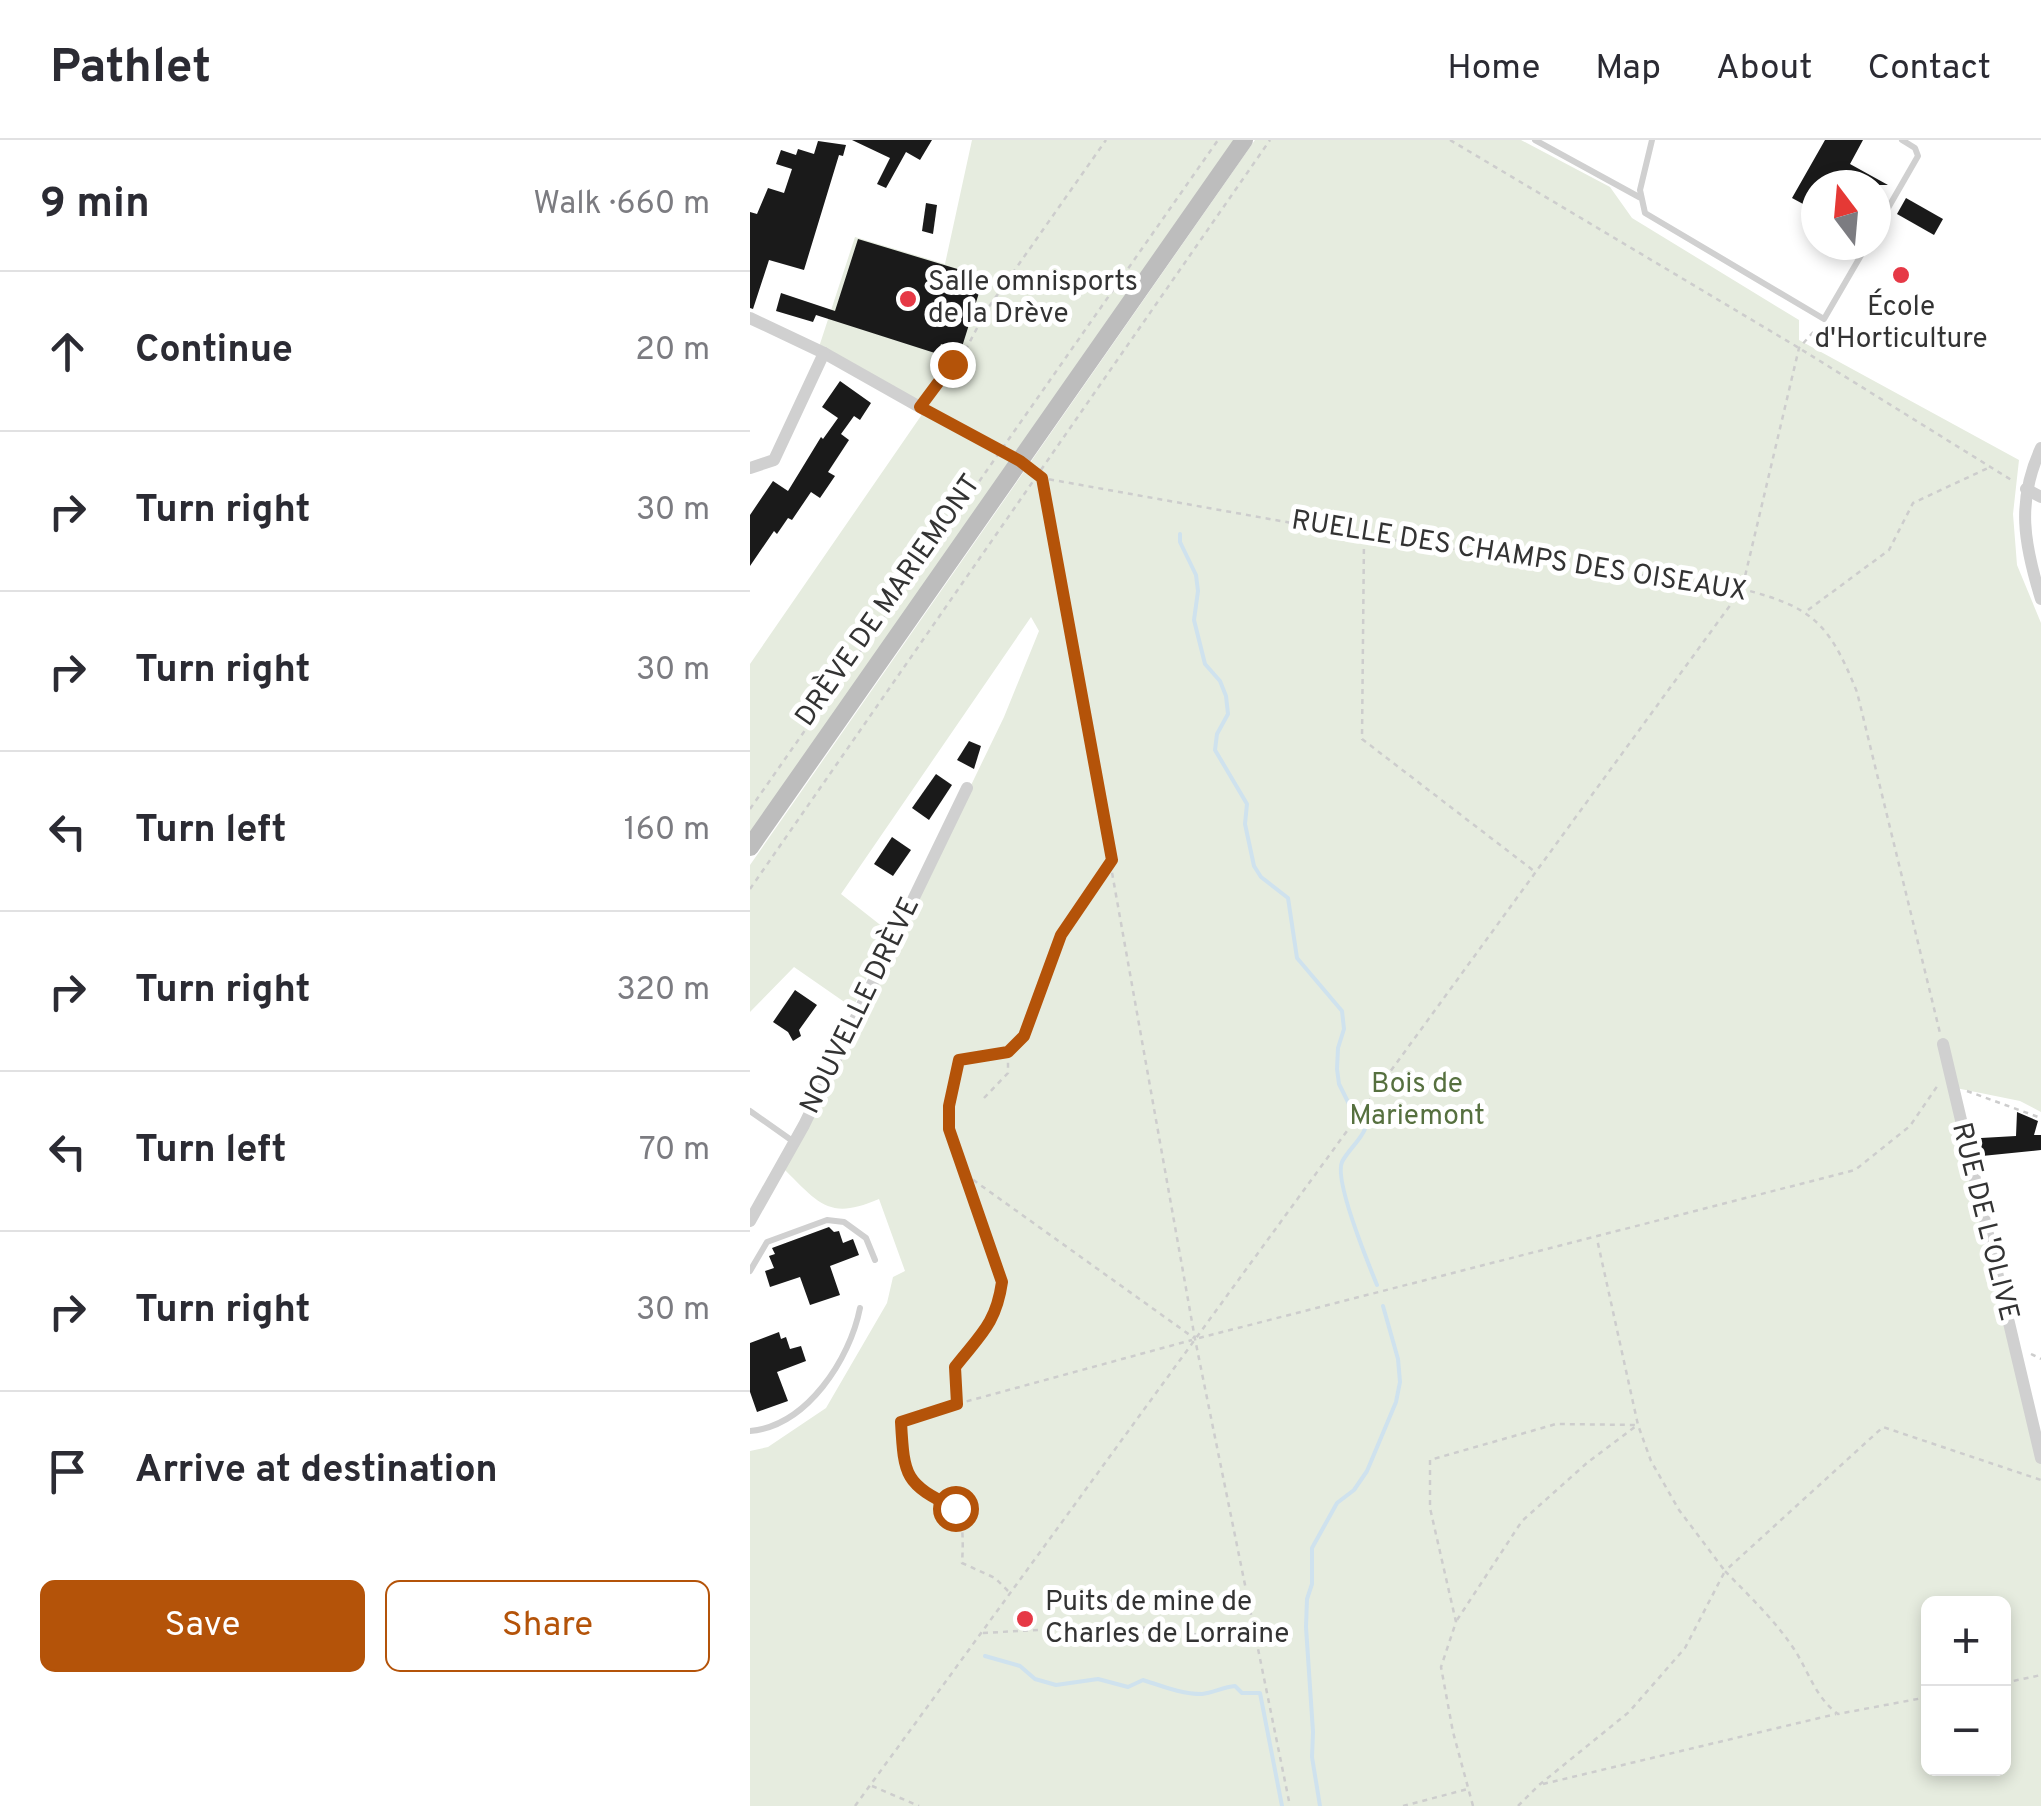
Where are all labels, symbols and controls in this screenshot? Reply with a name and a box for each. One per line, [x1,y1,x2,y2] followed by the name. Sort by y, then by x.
[50,39,211,99] text: Pathlet
[1447,47,1540,91] text: Home
[1595,47,1661,91] text: Map
[1716,47,1812,91] text: About
[1867,47,1991,91] text: Contact
[1801,170,1891,260] north arrow
[40,179,150,232] text: 9 min
[533,185,710,225] text: Walk · 660 m
[1890,264,1912,286] marker: École d'Horticulture
[928,265,1138,333] place label: Salle omnisports de la Drève
[897,288,919,310] marker: Salle omnisports de la Drève
[1814,288,1988,358] place label: École d'Horticulture
[40,324,95,379] icon: ahead
[135,327,293,376] text: Continue
[635,331,710,371] text: 20 m
[930,342,976,388] route end
[787,467,990,734] street label: DRÈVE DE MARIEMONT
[40,484,95,539] icon: right
[135,487,310,536] text: Turn right
[636,491,710,531] text: 30 m
[1289,503,1749,611] street label: RUELLE DES CHAMPS DES OISEAUX
[40,644,95,699] icon: right
[135,647,310,696] text: Turn right
[636,651,710,691] text: 30 m
[40,804,95,859] icon: left
[135,807,287,856] text: Turn left
[624,811,710,851] text: 160 m
[791,891,929,1120] street label: NOUVELLE DRÈVE
[40,964,95,1019] icon: right
[135,967,310,1016] text: Turn right
[617,971,710,1011] text: 320 m
[1349,1067,1485,1135] park label: Bois de Mariemont
[1942,1119,2026,1325] street label: RUE DE L'OLIVE
[40,1124,95,1179] icon: left
[135,1127,287,1176] text: Turn left
[639,1131,710,1171] text: 70 m
[40,1284,95,1339] icon: right
[135,1287,310,1336] text: Turn right
[636,1291,710,1331] text: 30 m
[40,1444,95,1499] icon: arrive
[135,1447,498,1496] text: Arrive at destination
[933,1486,979,1532] route start
[40,1580,365,1672] button: Save
[385,1580,710,1672] button: Share
[1045,1585,1289,1653] place label: Puits de mine de Charles de Lorraine
[1921,1596,2011,1776] map controls
[1921,1596,2011,1686] button: +
[1014,1608,1036,1630] marker: Puits de mine de Charles de Lorraine
[1921,1686,2011,1776] button: −

